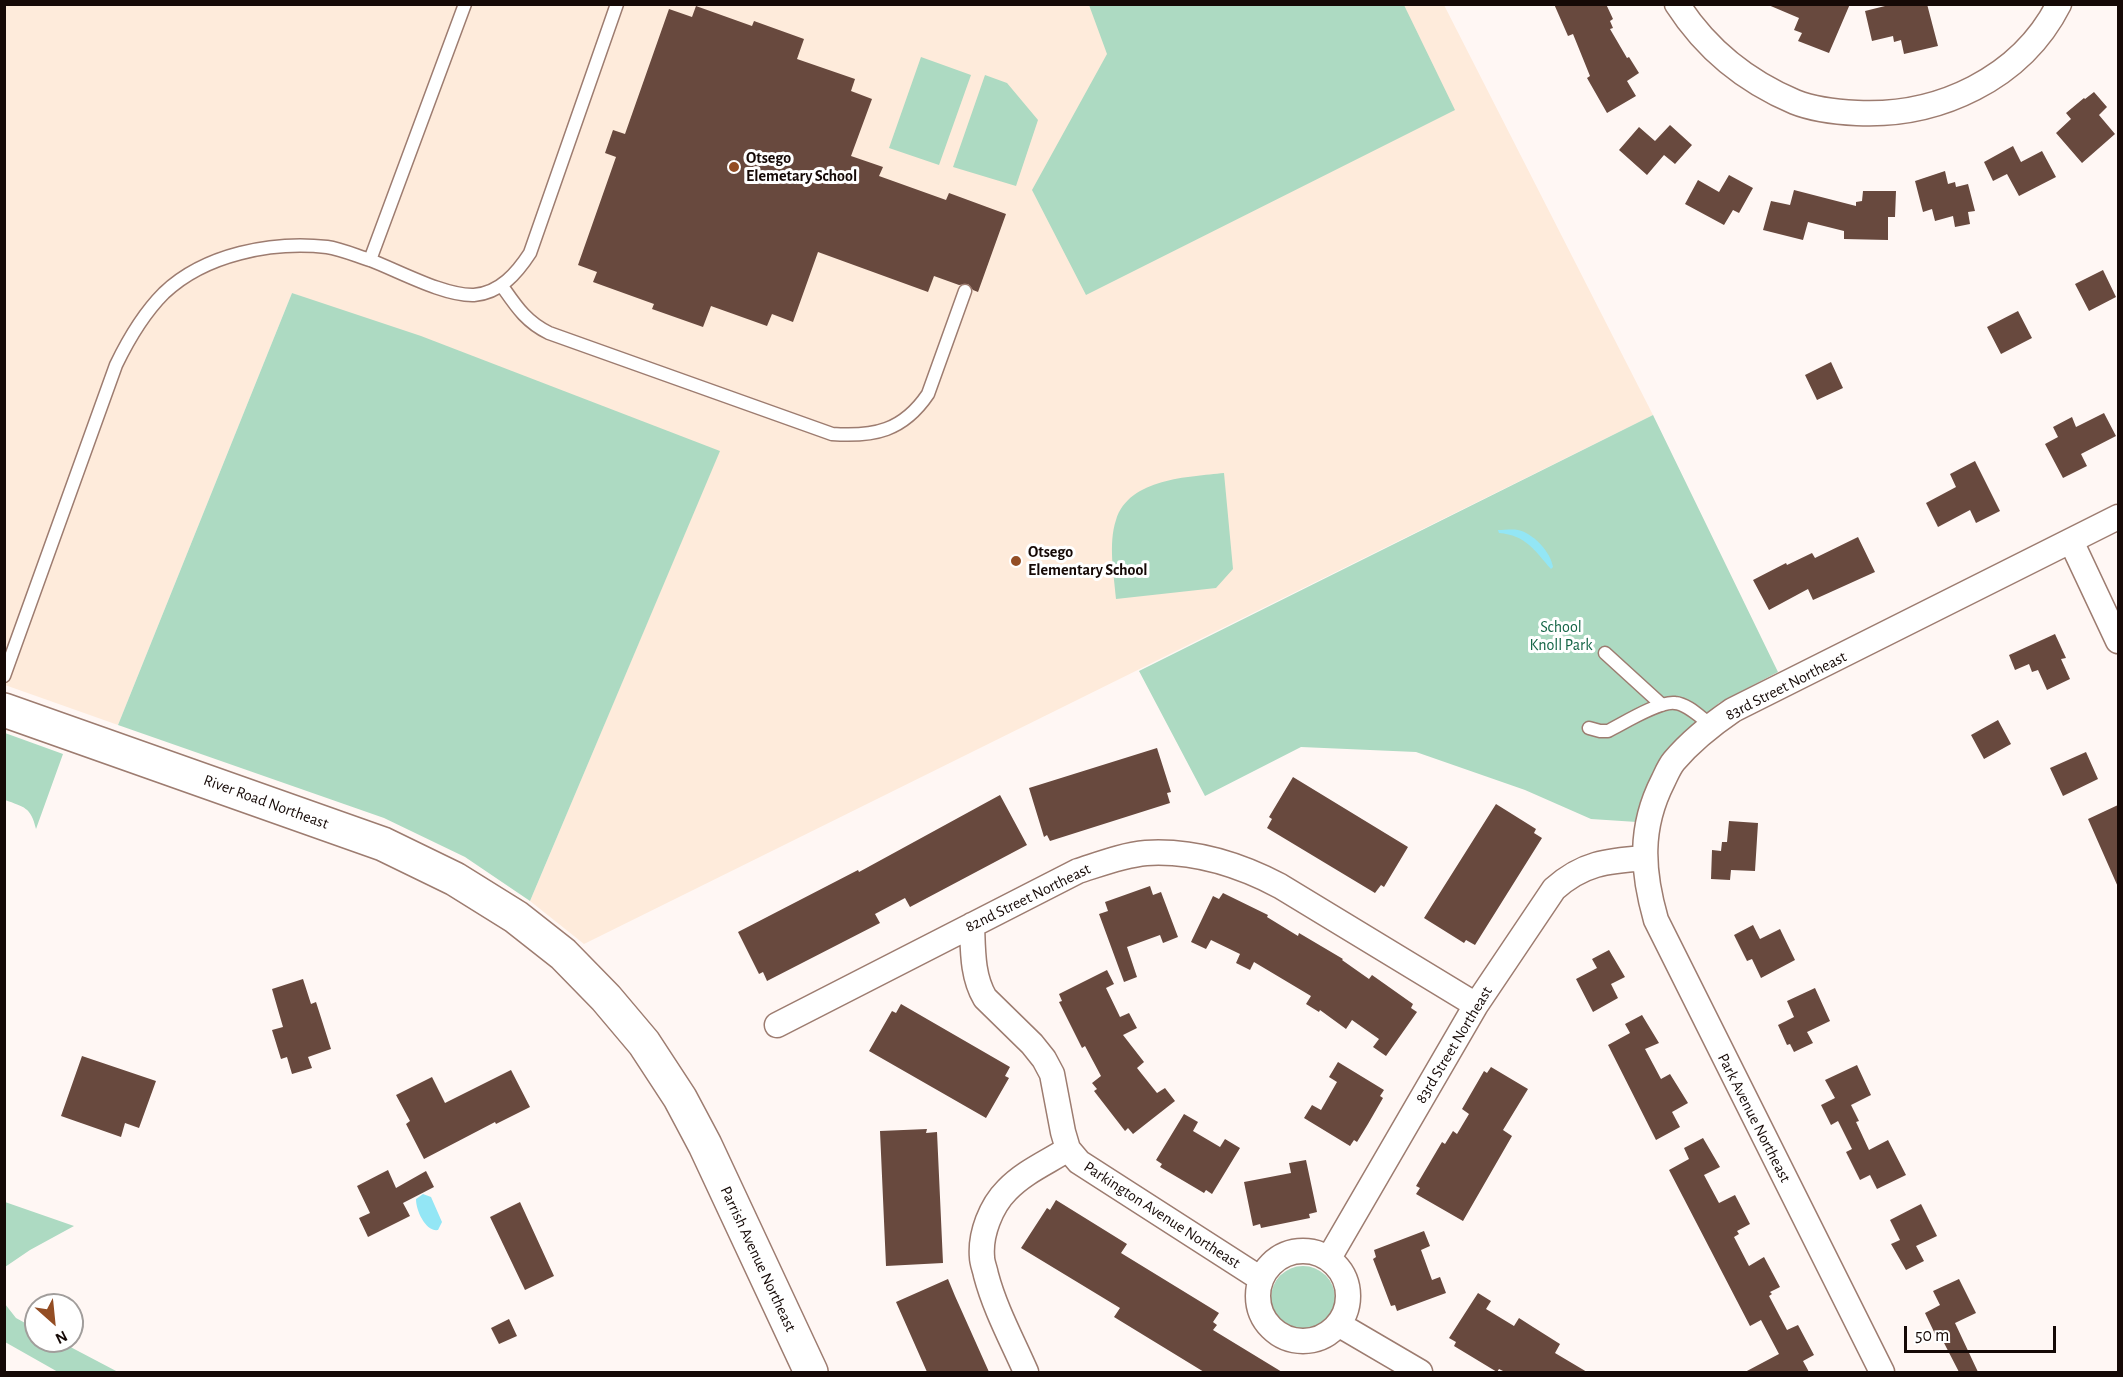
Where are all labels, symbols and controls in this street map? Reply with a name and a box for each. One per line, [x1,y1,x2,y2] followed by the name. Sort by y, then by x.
[746,148,857,186] place label: Otsego Elemetary School
[727,160,741,174] marker: Otsego Elemetary School
[1028,542,1148,580] place label: Otsego Elementary School
[1009,554,1023,568] marker: Otsego Elementary School
[1530,617,1592,655] park label: School Knoll Park
[1722,647,1850,725] street label: 83rd Street Northeast
[201,770,331,834] street label: River Road Northeast
[962,859,1094,937] street label: 82nd Street Northeast
[1411,983,1497,1107] street label: 83rd Street Northeast
[1713,1050,1795,1186] street label: Park Avenue Northeast
[1080,1157,1244,1273] street label: Parkington Avenue Northeast
[716,1183,800,1335] street label: Parrish Avenue Northeast
[24,1293,84,1353] north arrow
[1907,1314,2058,1352] scale bar
[1915,1327,1949,1345] text: 50 m
[53,1328,70,1347] text: N

